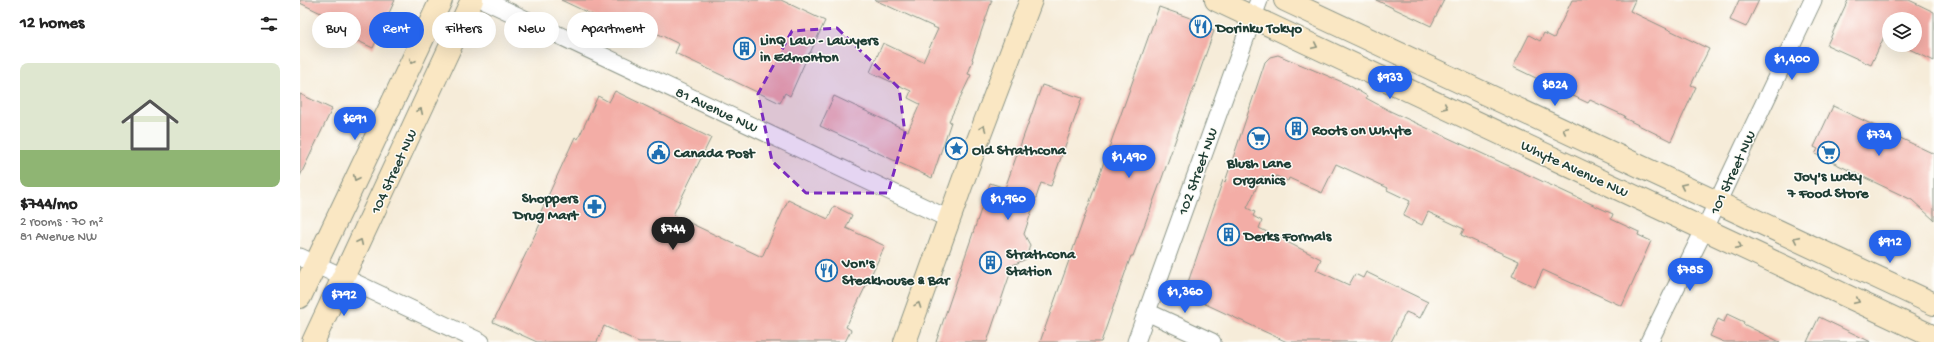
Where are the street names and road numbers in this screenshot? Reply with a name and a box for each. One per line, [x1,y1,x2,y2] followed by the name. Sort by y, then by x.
[672,84,761,138] street label: 81 Avenue NW
[1174,125,1223,219] street label: 102 Street NW
[367,126,422,218] street label: 104 Street NW
[1706,128,1761,218] street label: 101 Street NW
[1517,137,1631,203] street label: Whyte Avenue NW

